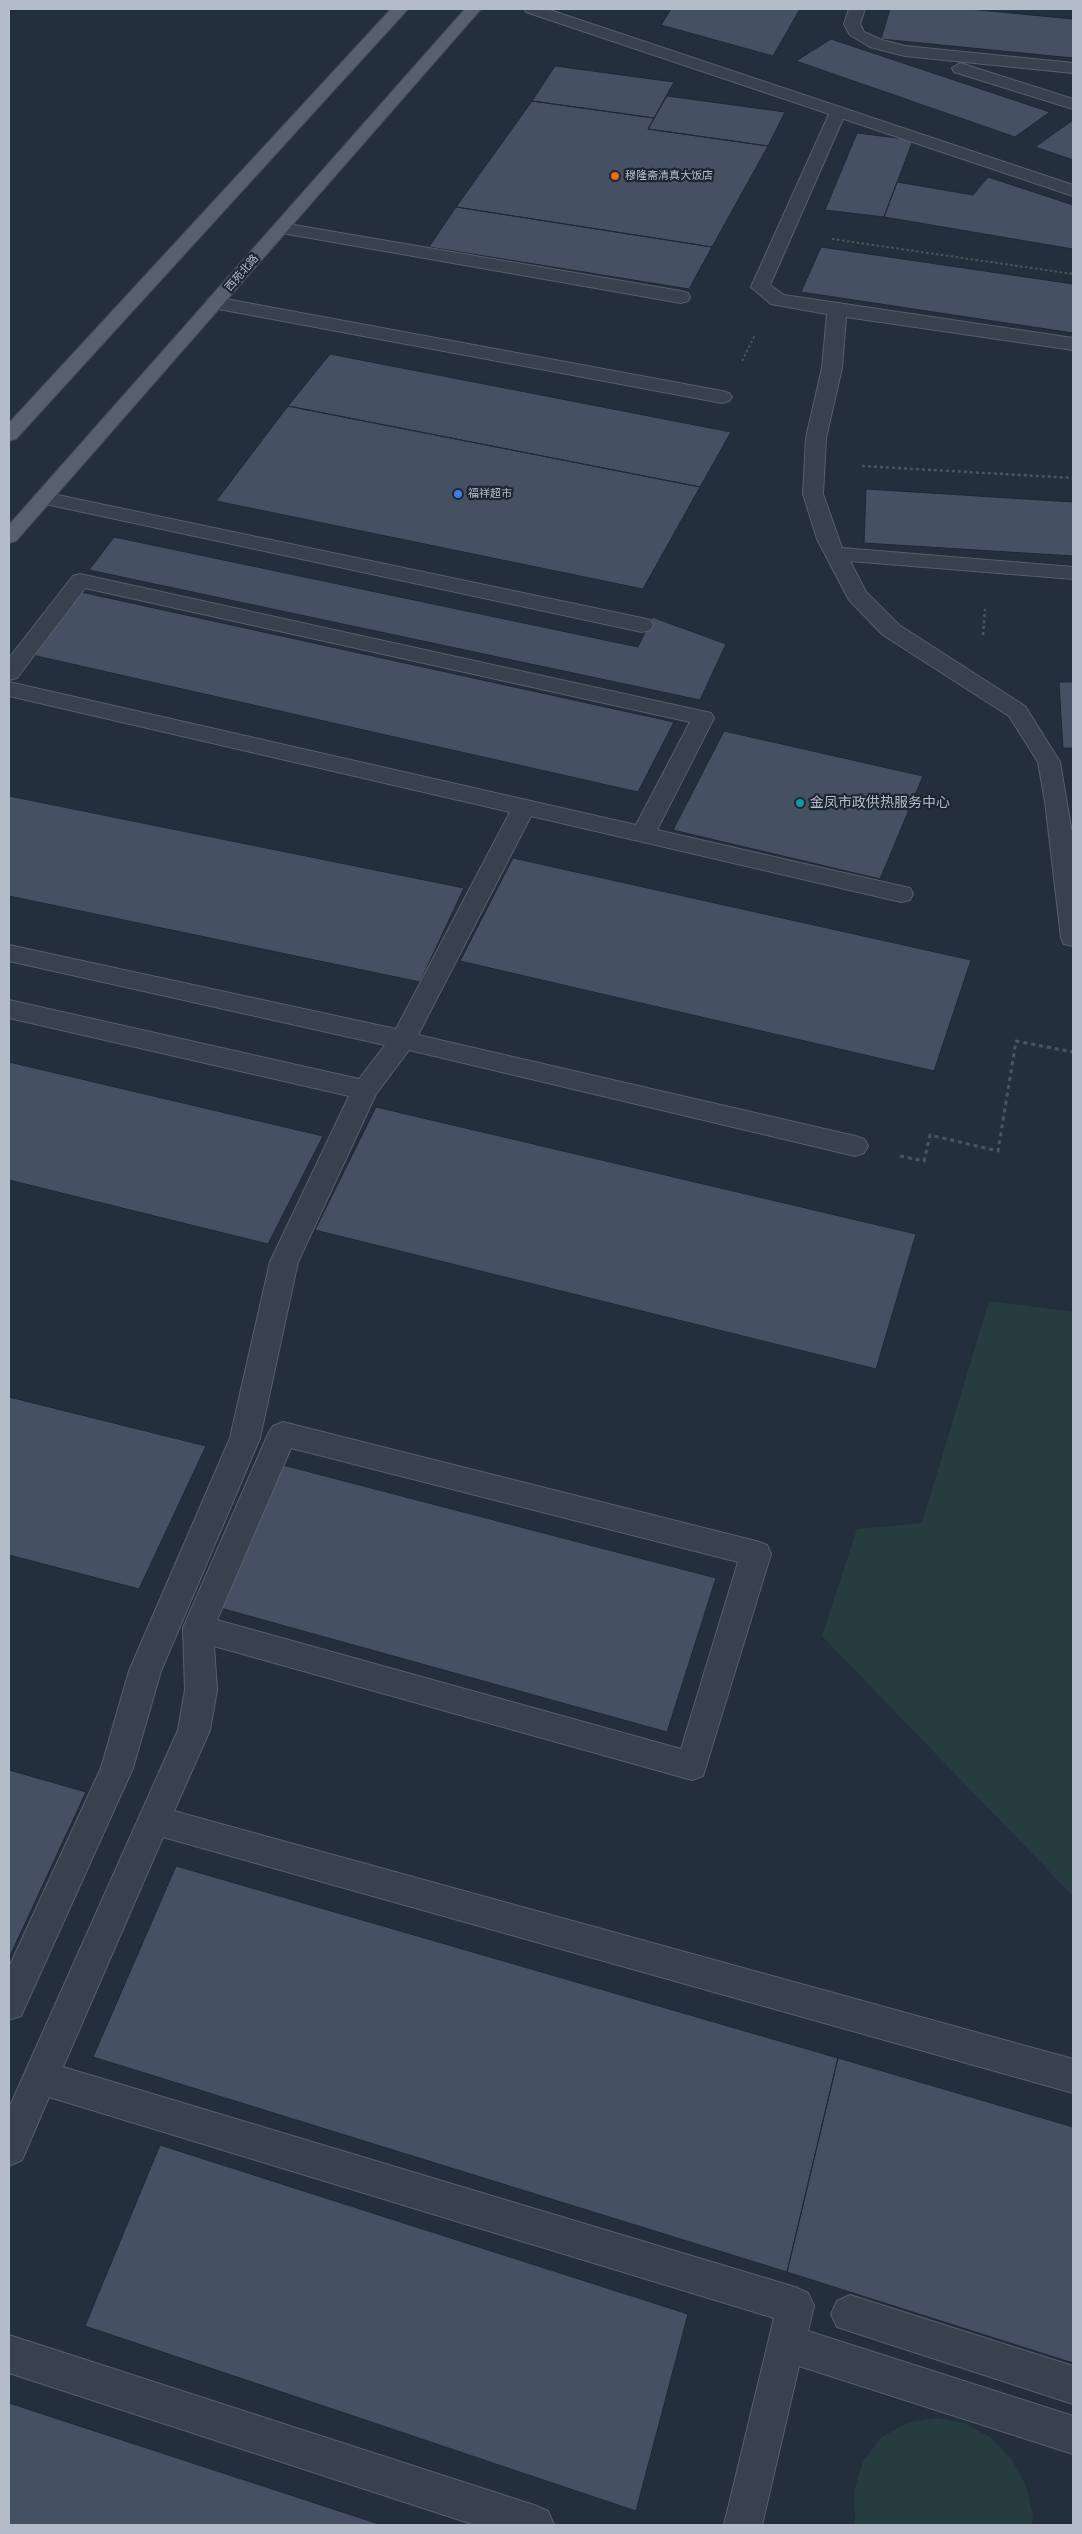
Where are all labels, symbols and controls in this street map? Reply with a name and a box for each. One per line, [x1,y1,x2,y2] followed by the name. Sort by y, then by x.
[625,169,713,183] place label: 穆隆斋清真大饭店
[609,170,621,182] marker: 穆隆斋清真大饭店
[223,252,261,294] street label: 西苑北路
[468,487,512,501] place label: 福祥超市
[452,488,464,500] marker: 福祥超市
[810,795,950,811] place label: 金凤市政供热服务中心
[794,797,806,809] marker: 金凤市政供热服务中心

